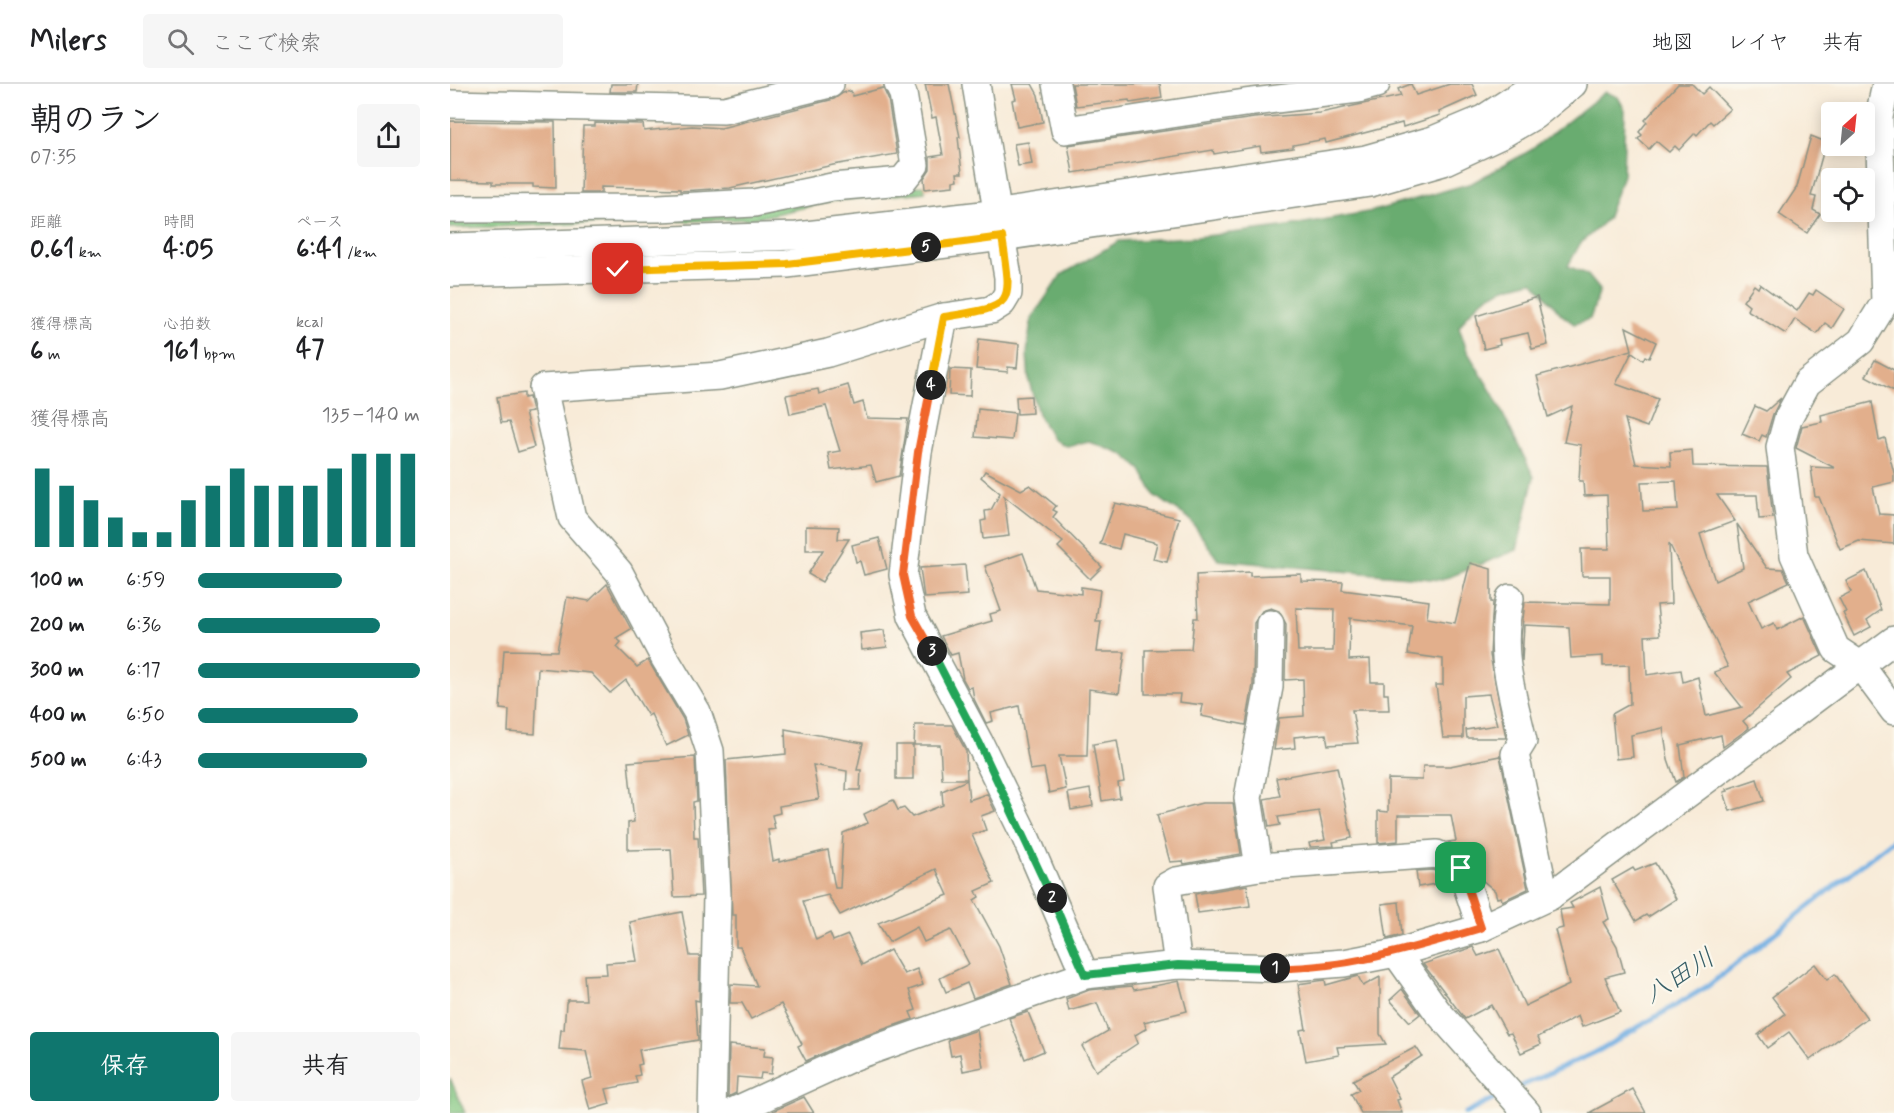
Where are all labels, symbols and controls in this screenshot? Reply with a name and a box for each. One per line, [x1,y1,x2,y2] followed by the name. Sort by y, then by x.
[143,14,563,68] search box
[30,23,107,60] text: Milers
[164,25,197,58] icon: search
[1652,29,1694,57] text: 地図
[1727,29,1789,57] text: レイヤ
[1822,29,1864,57] text: 共有
[212,30,322,58] text: ここで検索
[30,99,162,143] text: 朝のラン
[1821,102,1875,156] north arrow
[1821,102,1875,222] map controls
[357,104,420,167] button: share
[30,144,76,171] text: 07:35
[1821,168,1875,222] button: locate
[30,212,62,233] text: 距離
[163,212,195,233] text: 時間
[296,212,343,233] text: ペース
[911,232,941,262] pin: 5
[30,233,74,267] text: 0.61
[163,233,213,267] text: 4:05
[296,233,343,267] text: 6:41
[921,236,931,257] text: 5
[74,242,102,263] text: km
[343,242,377,263] text: /km
[592,243,643,294] pin
[601,252,634,285] icon: check
[296,312,323,333] text: kcal
[30,314,94,335] text: 獲得標高
[163,314,211,335] text: 心拍数
[296,333,324,367] text: 47
[30,335,43,369] text: 6
[163,335,199,369] text: 161
[43,344,60,365] text: m
[199,344,236,365] text: bpm
[916,370,946,400] pin: 4
[926,374,936,395] text: 4
[322,402,420,429] text: 135–140 m
[30,406,110,433] text: 獲得標高
[30,567,84,594] text: 100 m
[126,567,166,594] text: 6:59
[30,612,85,639] text: 200 m
[126,612,162,639] text: 6:36
[917,636,947,666] pin: 3
[928,640,936,661] text: 3
[30,657,84,684] text: 300 m
[126,657,161,684] text: 6:17
[30,702,86,729] text: 400 m
[126,702,165,729] text: 6:50
[30,747,87,774] text: 500 m
[126,747,162,774] text: 6:43
[1435,842,1486,893] pin
[1444,851,1477,884] icon: arrive
[1037,883,1067,913] pin: 2
[1048,887,1056,908] text: 2
[1638,941,1722,1013] water label: 八田川
[1260,953,1290,983] pin: 1
[1271,957,1279,978] text: 1
[30,1032,219,1101] button: 保存
[231,1032,420,1101] button: 共有

